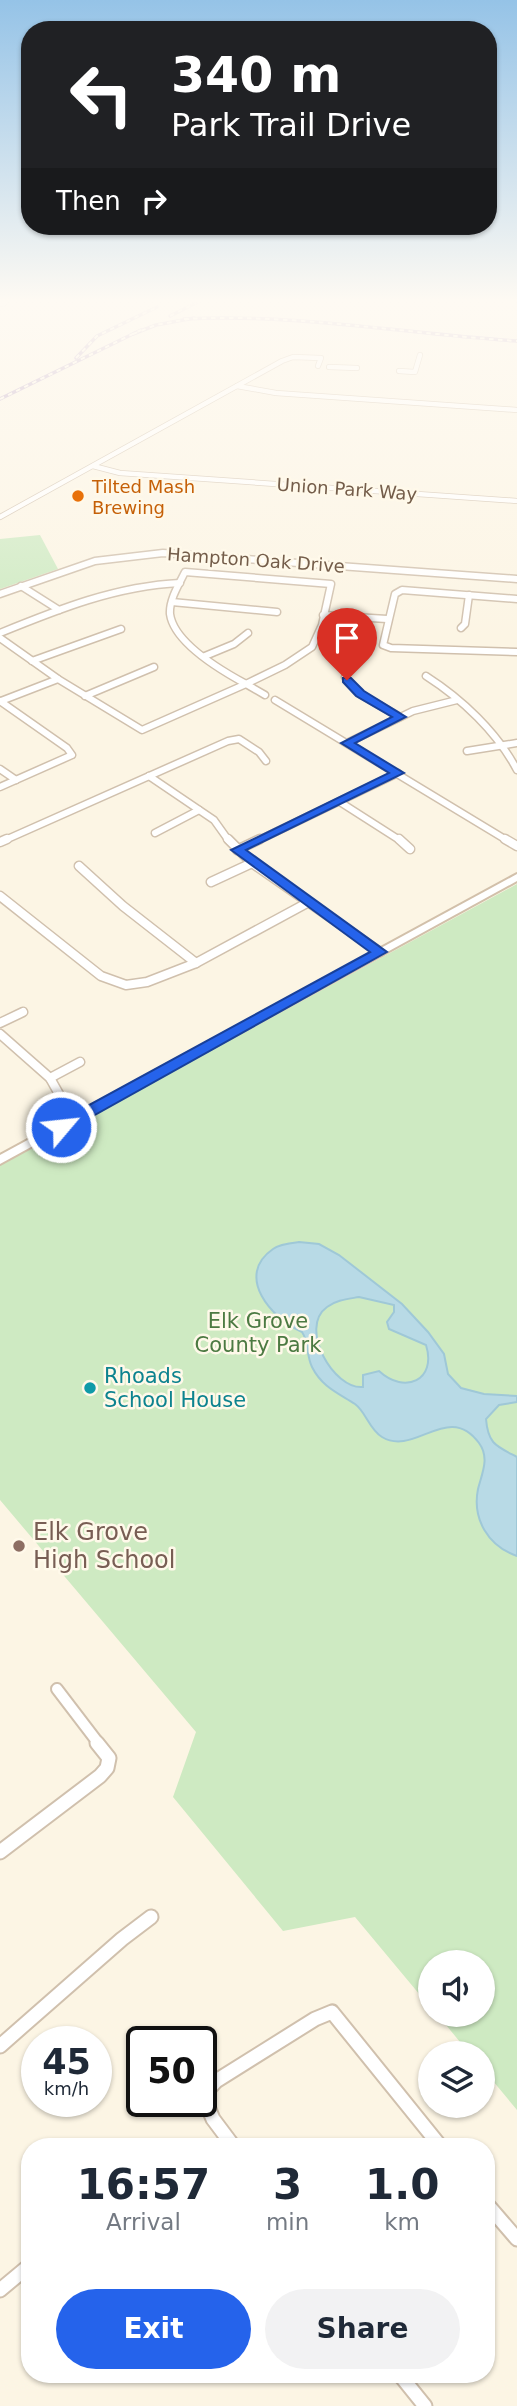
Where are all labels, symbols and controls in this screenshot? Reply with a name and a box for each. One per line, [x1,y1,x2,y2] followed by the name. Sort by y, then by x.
[171,47,341,104] text: 340 m
[56,49,147,140] icon: left
[171,106,411,144] text: Park Trail Drive
[135,182,173,220] icon: right
[56,186,121,216] text: Then
[276,474,418,504] street label: Union Park Way
[91,476,195,518] place label: Tilted Mash Brewing
[70,488,86,504] marker: Tilted Mash Brewing
[166,543,346,577] street label: Hampton Oak Drive
[317,608,377,680] pin
[328,619,366,657] icon: arrive
[24,1090,98,1164] position arrow
[195,1309,322,1357] park label: Elk Grove County Park
[104,1364,246,1412] place label: Rhoads School House
[82,1380,98,1396] marker: Rhoads School House
[33,1518,175,1574] place label: Elk Grove High School
[11,1538,27,1554] marker: Elk Grove High School
[418,1950,495,2118] map controls
[418,1950,495,2027] button: sound
[126,2026,217,2117] speed limit sign: 50
[418,2041,495,2118] button: layers
[42,2042,91,2082] text: 45
[44,2078,89,2099] text: km/h
[77,2160,210,2209] text: 16:57
[273,2160,302,2209] text: 3
[365,2160,439,2209] text: 1.0
[106,2209,181,2235] text: Arrival
[266,2209,309,2235] text: min
[384,2209,420,2235] text: km
[56,2289,251,2369] button: Exit
[265,2289,460,2369] button: Share

